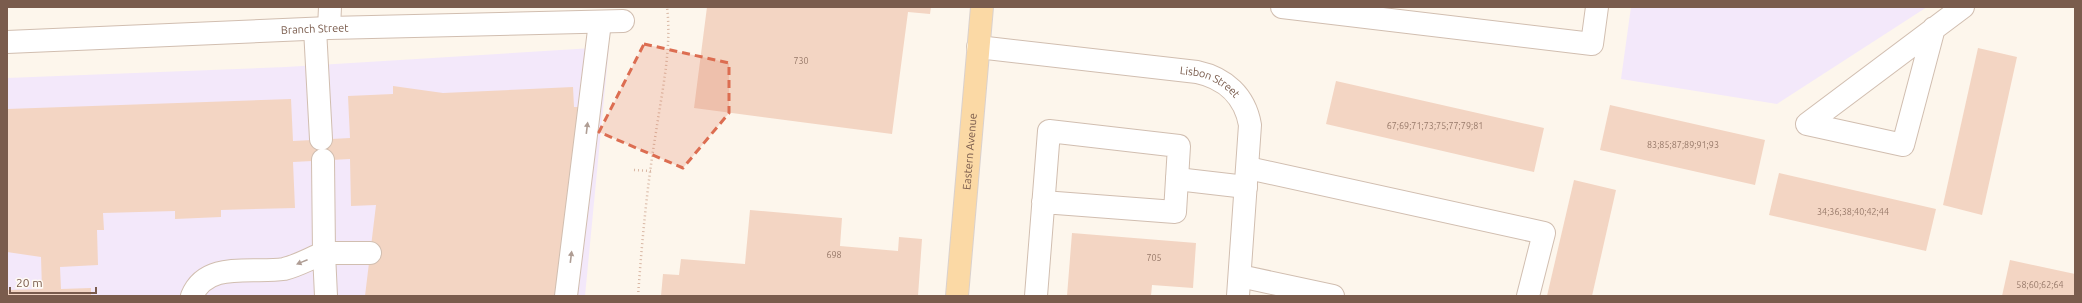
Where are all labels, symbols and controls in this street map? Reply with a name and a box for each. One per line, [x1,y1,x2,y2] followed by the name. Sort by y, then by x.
[281,22,349,36] street label: Branch Street
[793,56,809,66] house number: 730
[1179,64,1243,100] street label: Lisbon Street
[960,113,979,190] street label: Eastern Avenue
[1387,121,1483,131] house number: 67;69;71;73;75;77;79;81
[583,122,590,134] one-way arrow
[1647,140,1719,150] house number: 83;85;87;89;91;93
[1817,207,1889,217] house number: 34;36;38;40;42;44
[826,250,842,260] house number: 698
[567,251,574,263] one-way arrow
[1146,253,1162,263] house number: 705
[296,259,308,265] one-way arrow
[10,269,96,295] scale bar
[16,276,43,289] text: 20 m
[2016,280,2064,290] house number: 58;60;62;64

